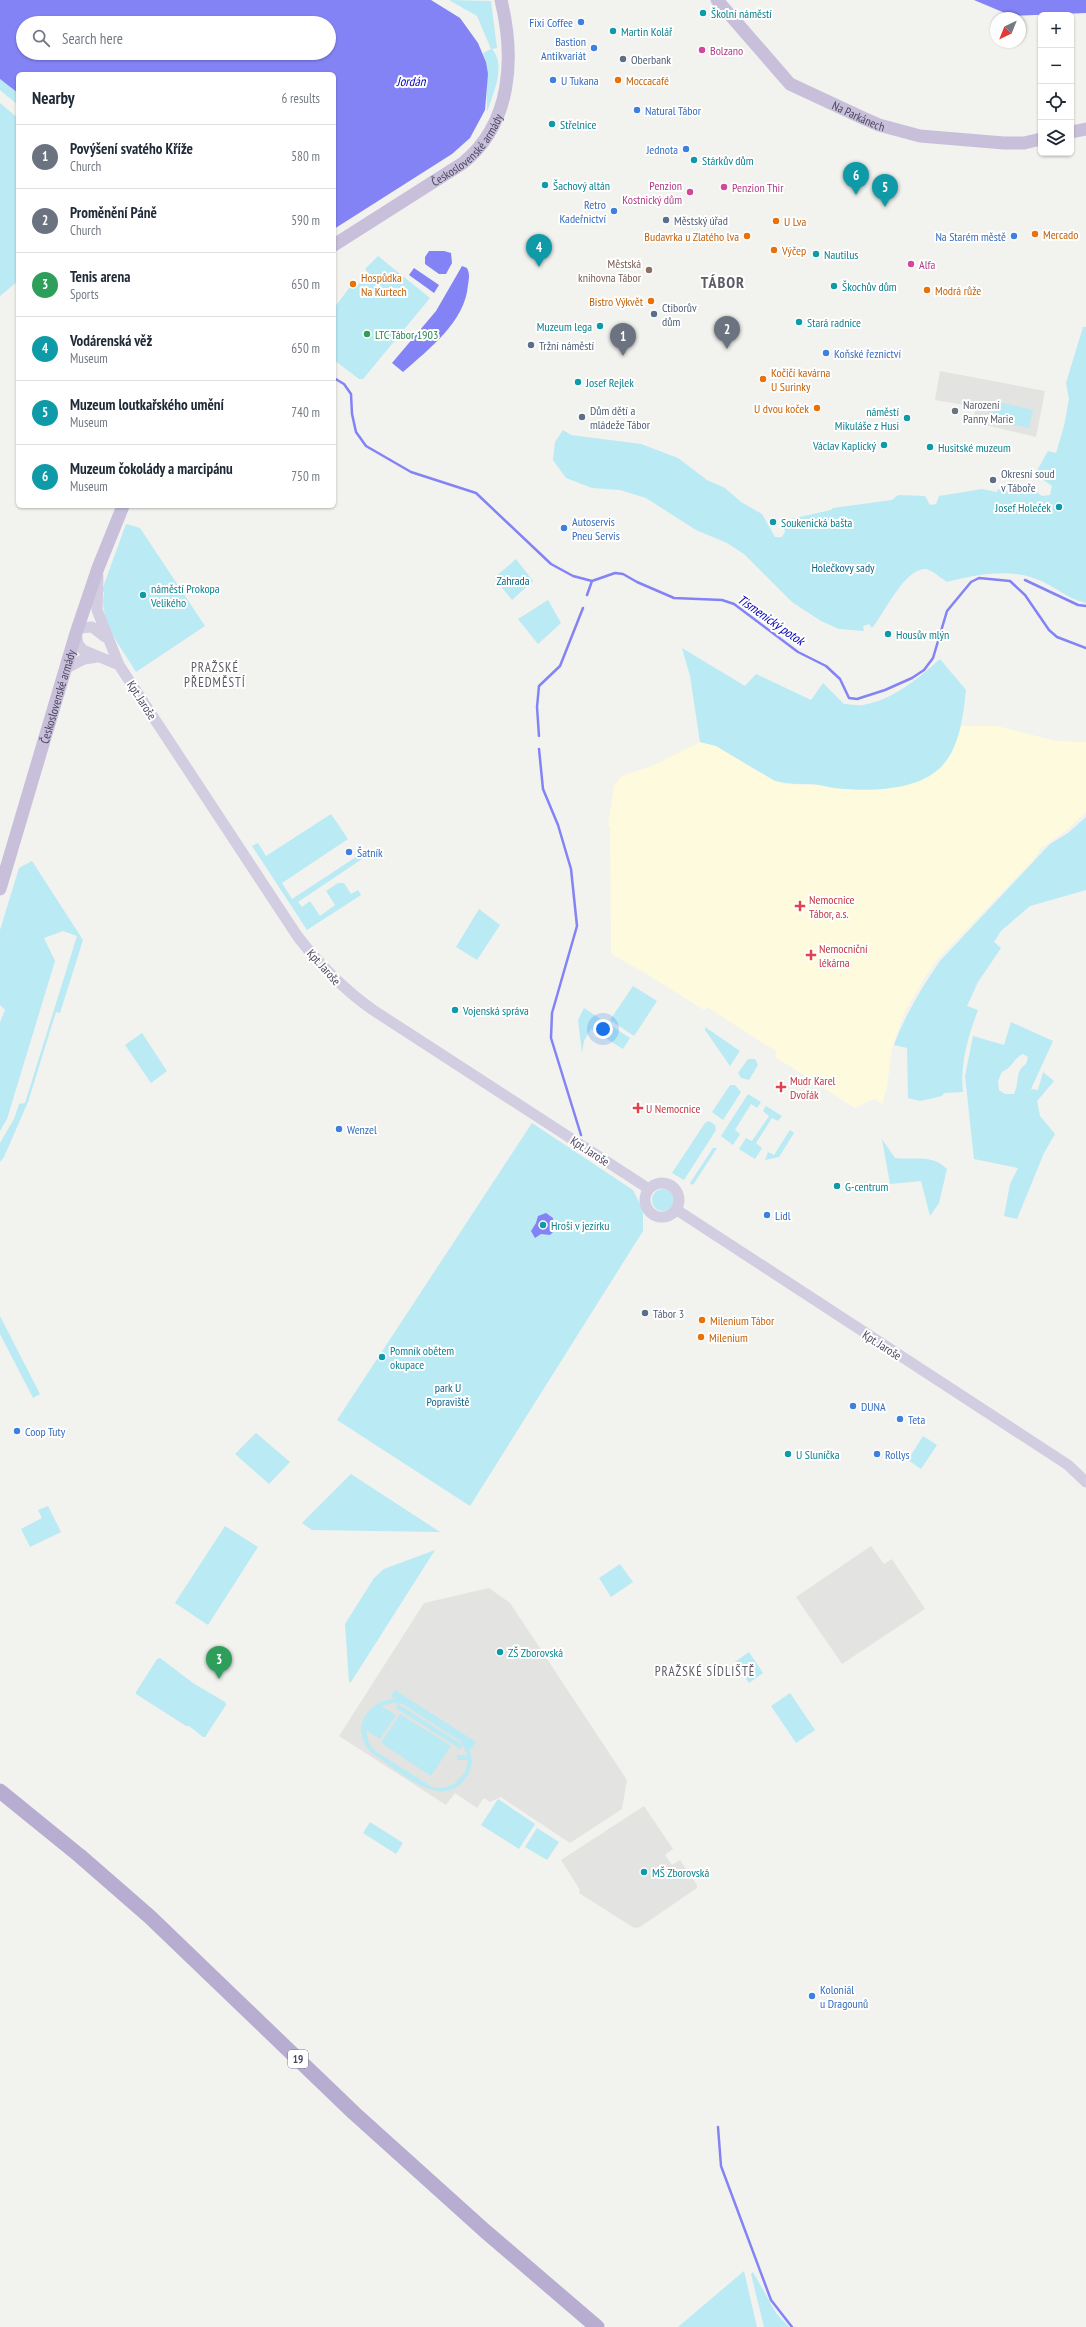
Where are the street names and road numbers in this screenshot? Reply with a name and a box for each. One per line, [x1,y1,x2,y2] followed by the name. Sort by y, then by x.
[830,97,887,134] street label: Na Parkánech
[428,111,505,189] street label: Československé armády
[36,647,78,745] street label: Československé armády
[124,678,160,722] street label: Kpt. Jaroše
[304,946,344,988] street label: Kpt. Jaroše
[568,1133,612,1169] street label: Kpt. Jaroše
[860,1327,904,1363] street label: Kpt. Jaroše
[288,2050,308,2068] road number: 19

